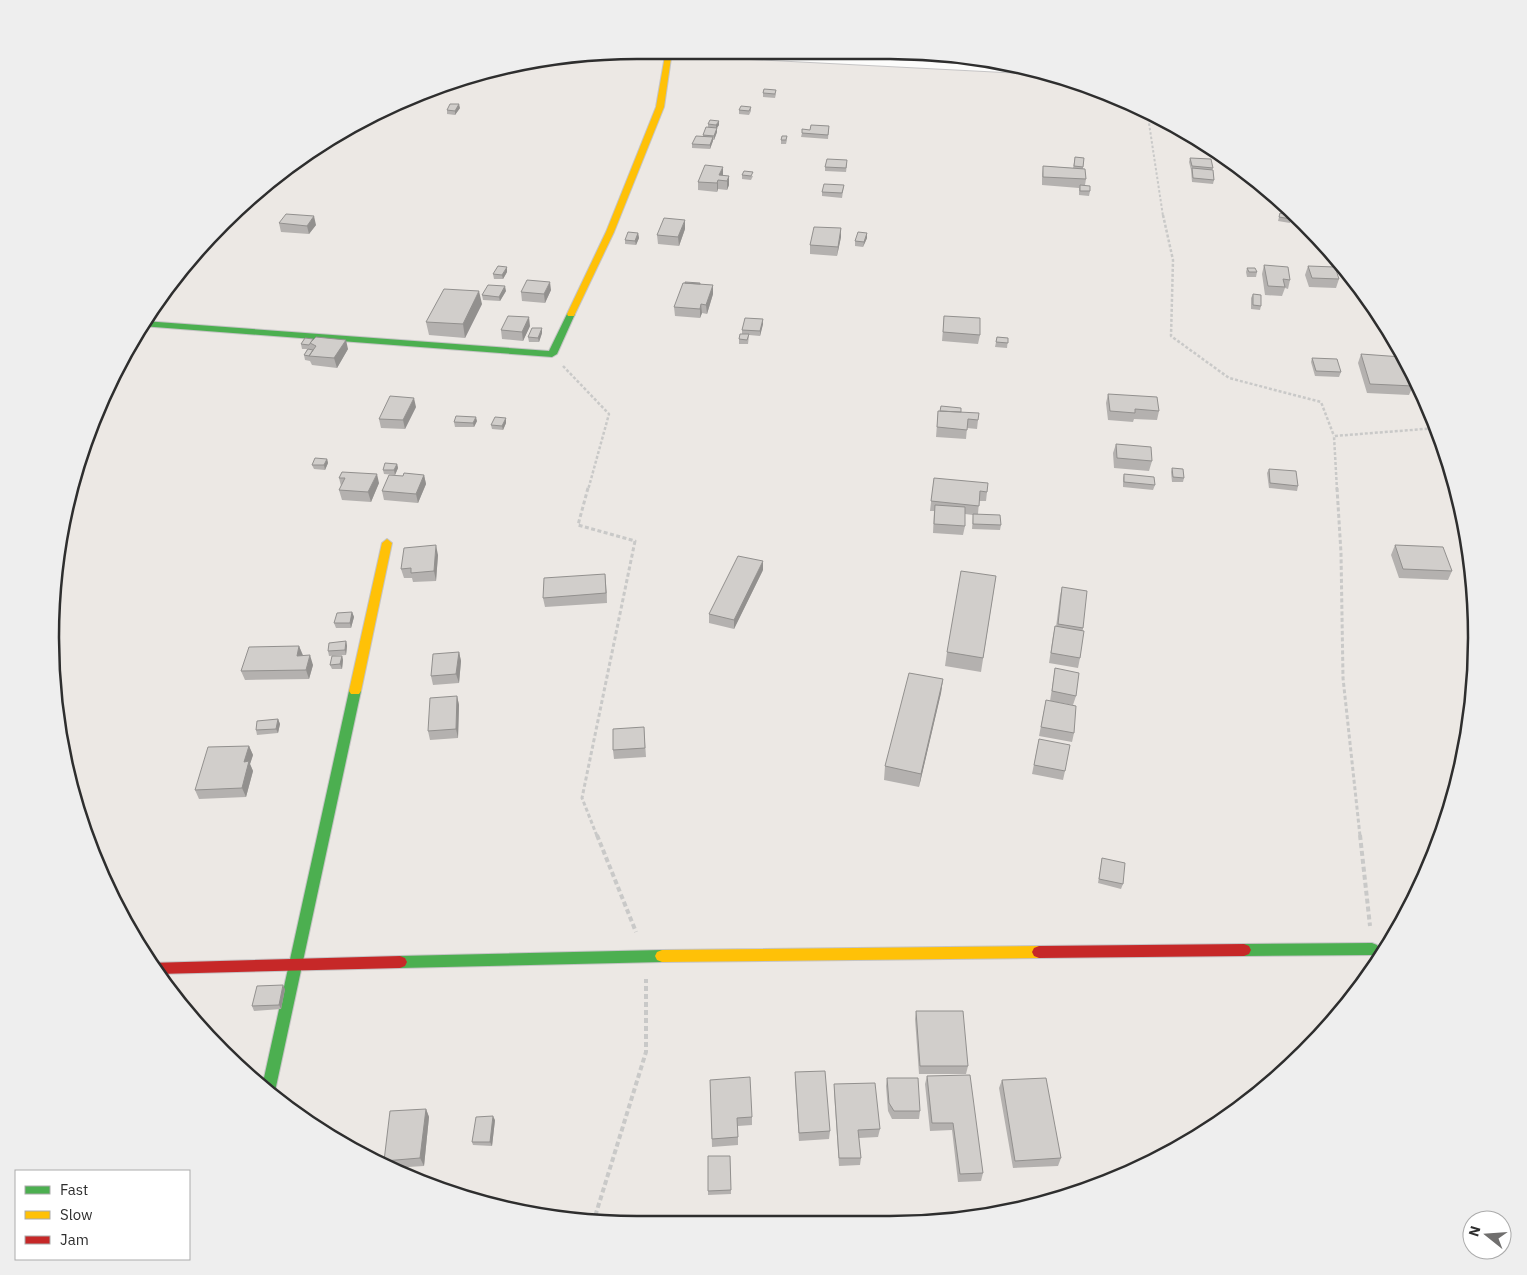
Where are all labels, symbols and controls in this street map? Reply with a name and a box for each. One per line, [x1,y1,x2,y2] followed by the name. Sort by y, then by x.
[15,1170,190,1260] legend
[60,1180,88,1199] text: Fast
[60,1205,93,1224] text: Slow
[1462,1210,1512,1260] north arrow
[1464,1224,1485,1239] text: N
[60,1230,89,1249] text: Jam

